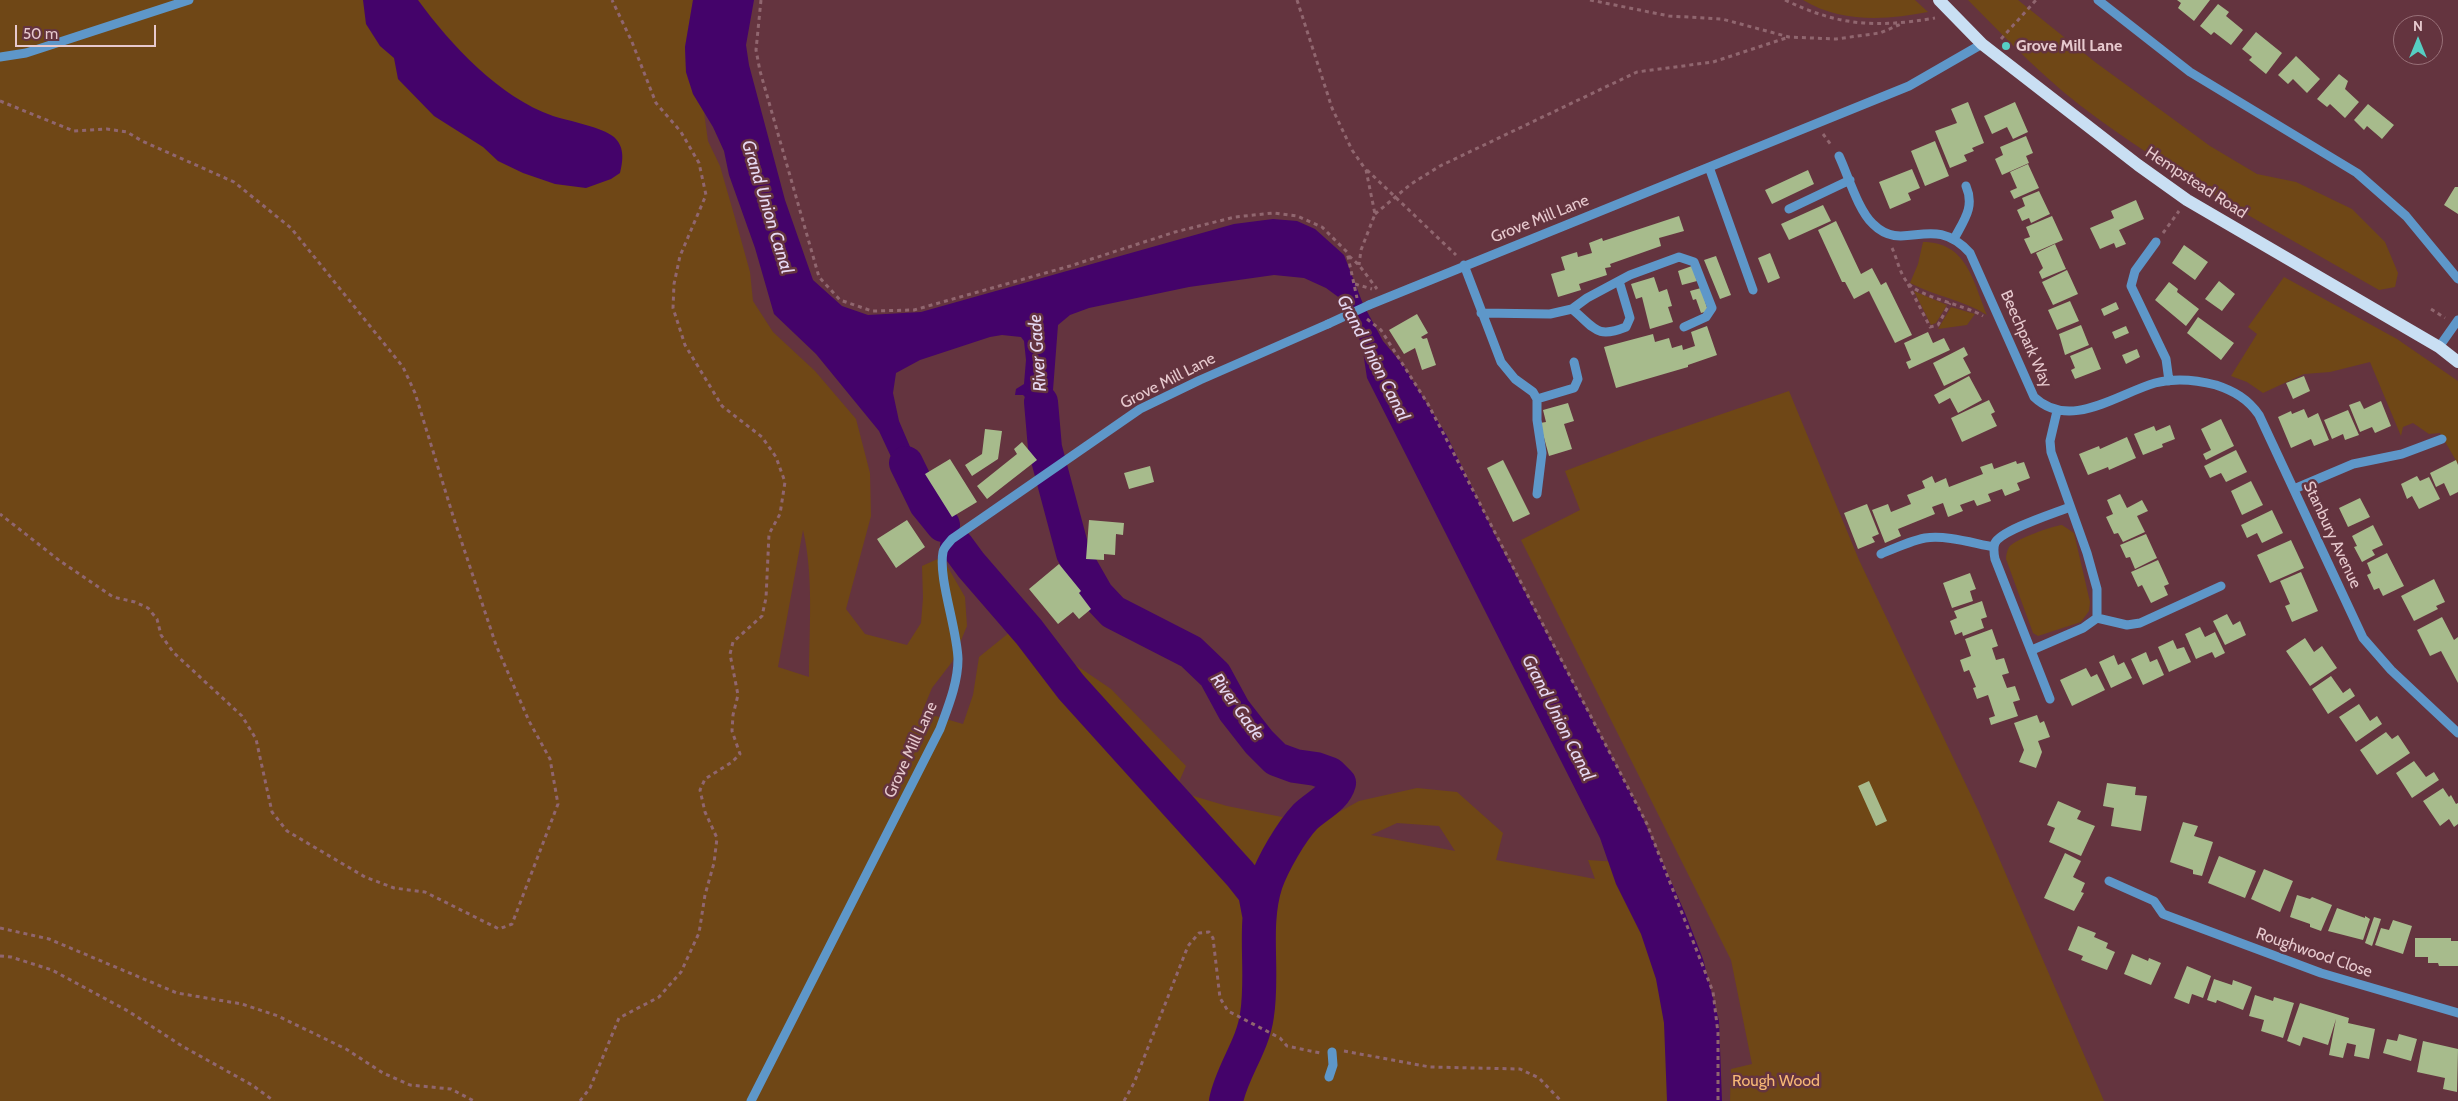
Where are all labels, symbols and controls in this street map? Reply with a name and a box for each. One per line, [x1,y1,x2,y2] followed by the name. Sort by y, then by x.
[18,15,159,47] scale bar
[2393,15,2443,65] north arrow
[2413,17,2423,35] text: N
[23,25,58,43] text: 50 m
[2016,36,2122,56] place label: Grove Mill Lane
[2000,40,2012,52] marker: Grove Mill Lane
[736,138,798,276] water label: Grand Union Canal
[2142,143,2250,223] street label: Hempstead Road
[1488,191,1592,247] street label: Grove Mill Lane
[1996,287,2056,391] street label: Beechpark Way
[1332,291,1414,425] water label: Grand Union Canal
[1025,314,1051,392] water label: River Gade
[1117,349,1219,413] street label: Grove Mill Lane
[2299,478,2365,592] street label: Stanbury Avenue
[1517,651,1599,785] water label: Grand Union Canal
[1205,669,1269,745] water label: River Gade
[880,699,942,801] street label: Grove Mill Lane
[2253,924,2375,982] street label: Roughwood Close
[1732,1071,1820,1091] park label: Rough Wood

